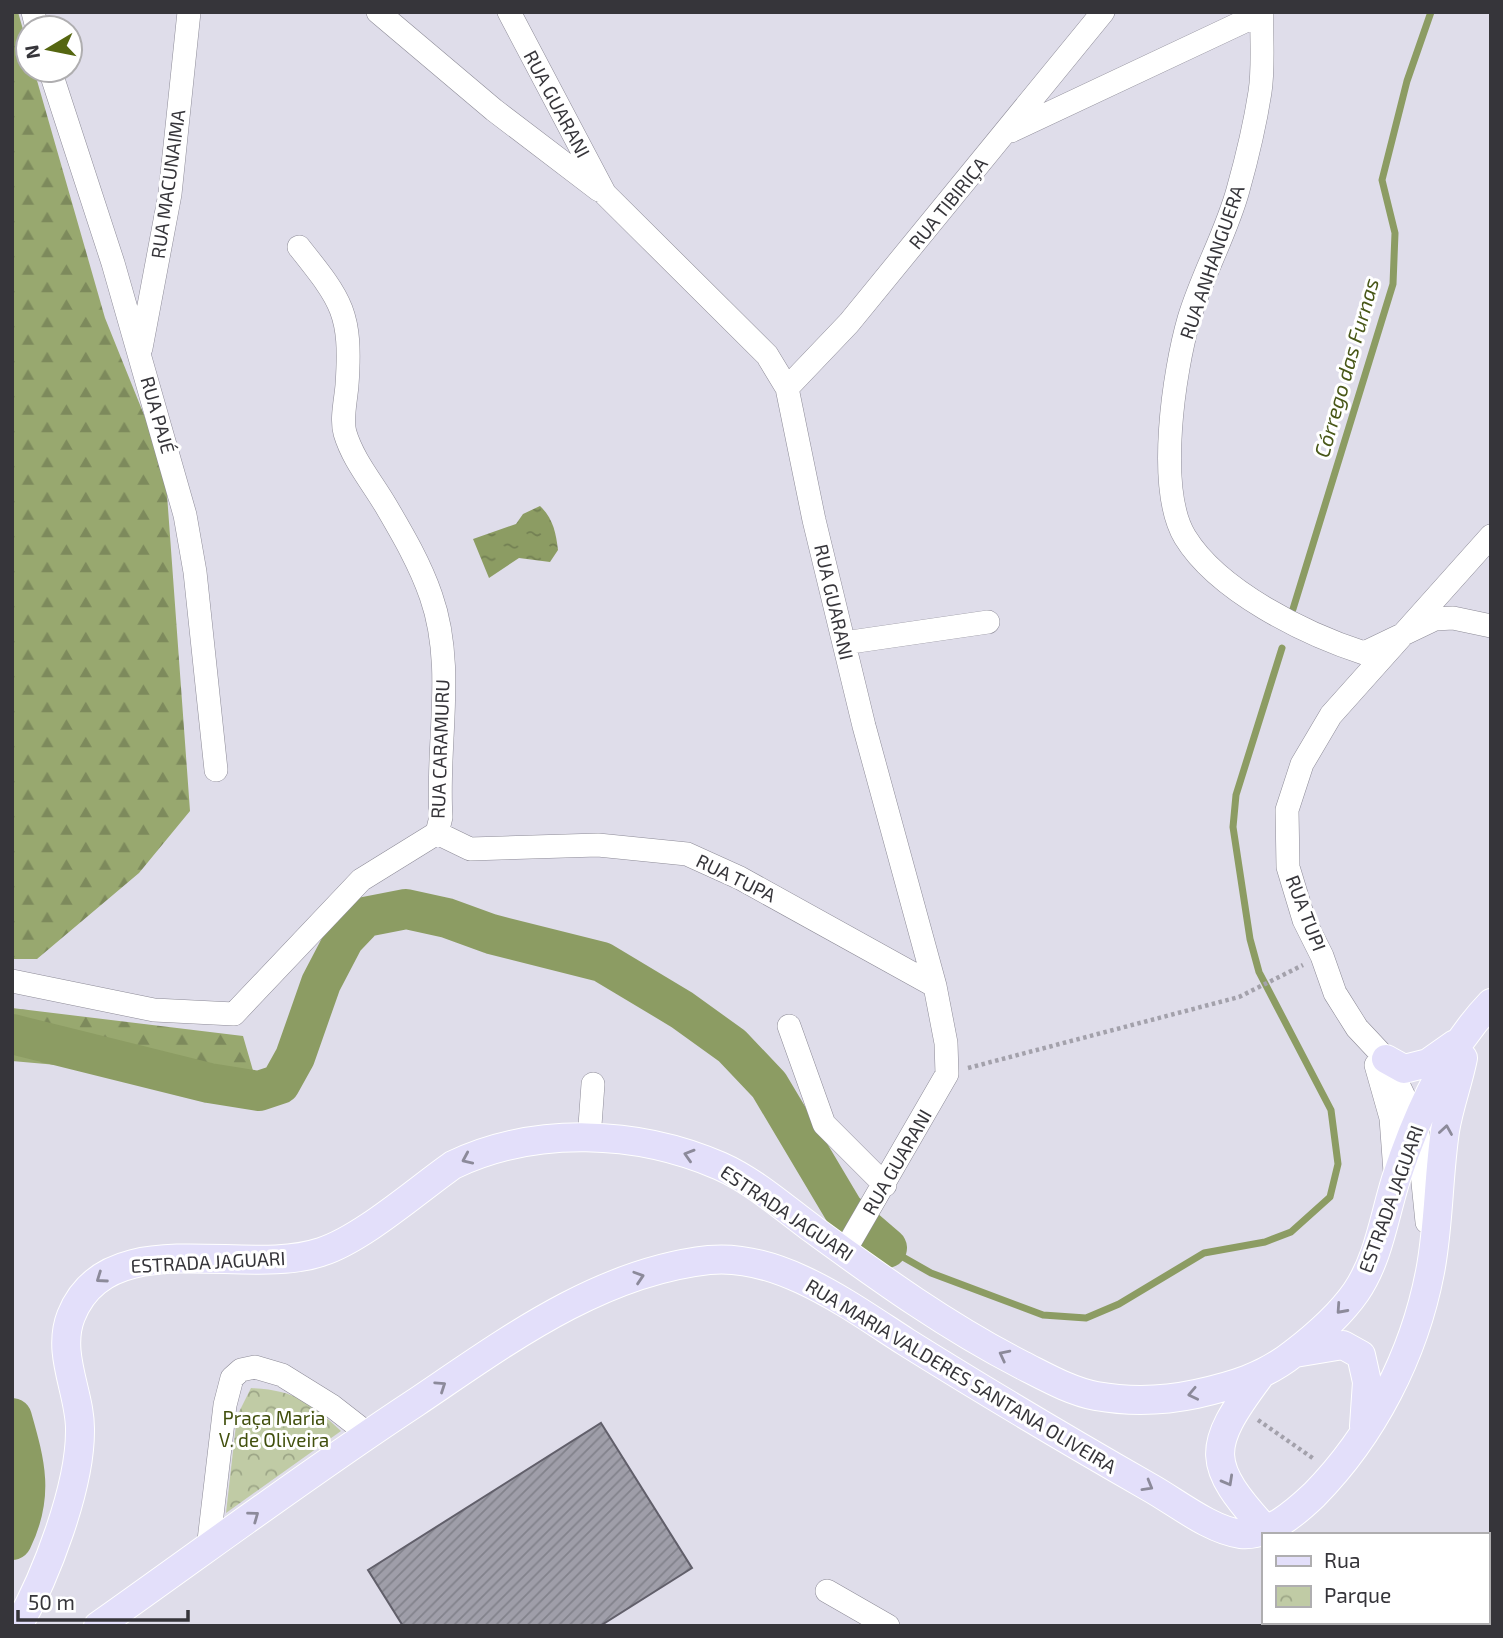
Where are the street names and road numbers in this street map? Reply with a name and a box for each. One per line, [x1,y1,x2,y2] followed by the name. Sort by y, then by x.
[520,46,595,161] street label: RUA GUARANI
[146,108,189,260] street label: RUA MACUNAIMA
[904,152,993,254] street label: RUA TIBIRIÇA
[1174,182,1249,342] street label: RUA ANHANGUERA
[136,374,180,456] street label: RUA PAJÉ
[810,542,859,662] street label: RUA GUARANI
[426,679,453,819] street label: RUA CARAMURU
[693,848,780,907] street label: RUA TUPA
[1282,872,1331,954] street label: RUA TUPI
[857,1105,936,1219] street label: RUA GUARANI
[1353,1122,1428,1276] street label: ESTRADA JAGUARI
[717,1160,858,1265] street label: ESTRADA JAGUARI
[130,1246,286,1277] street label: ESTRADA JAGUARI
[802,1273,1121,1478] street label: RUA MARIA VALDERES SANTANA OLIVEIRA

